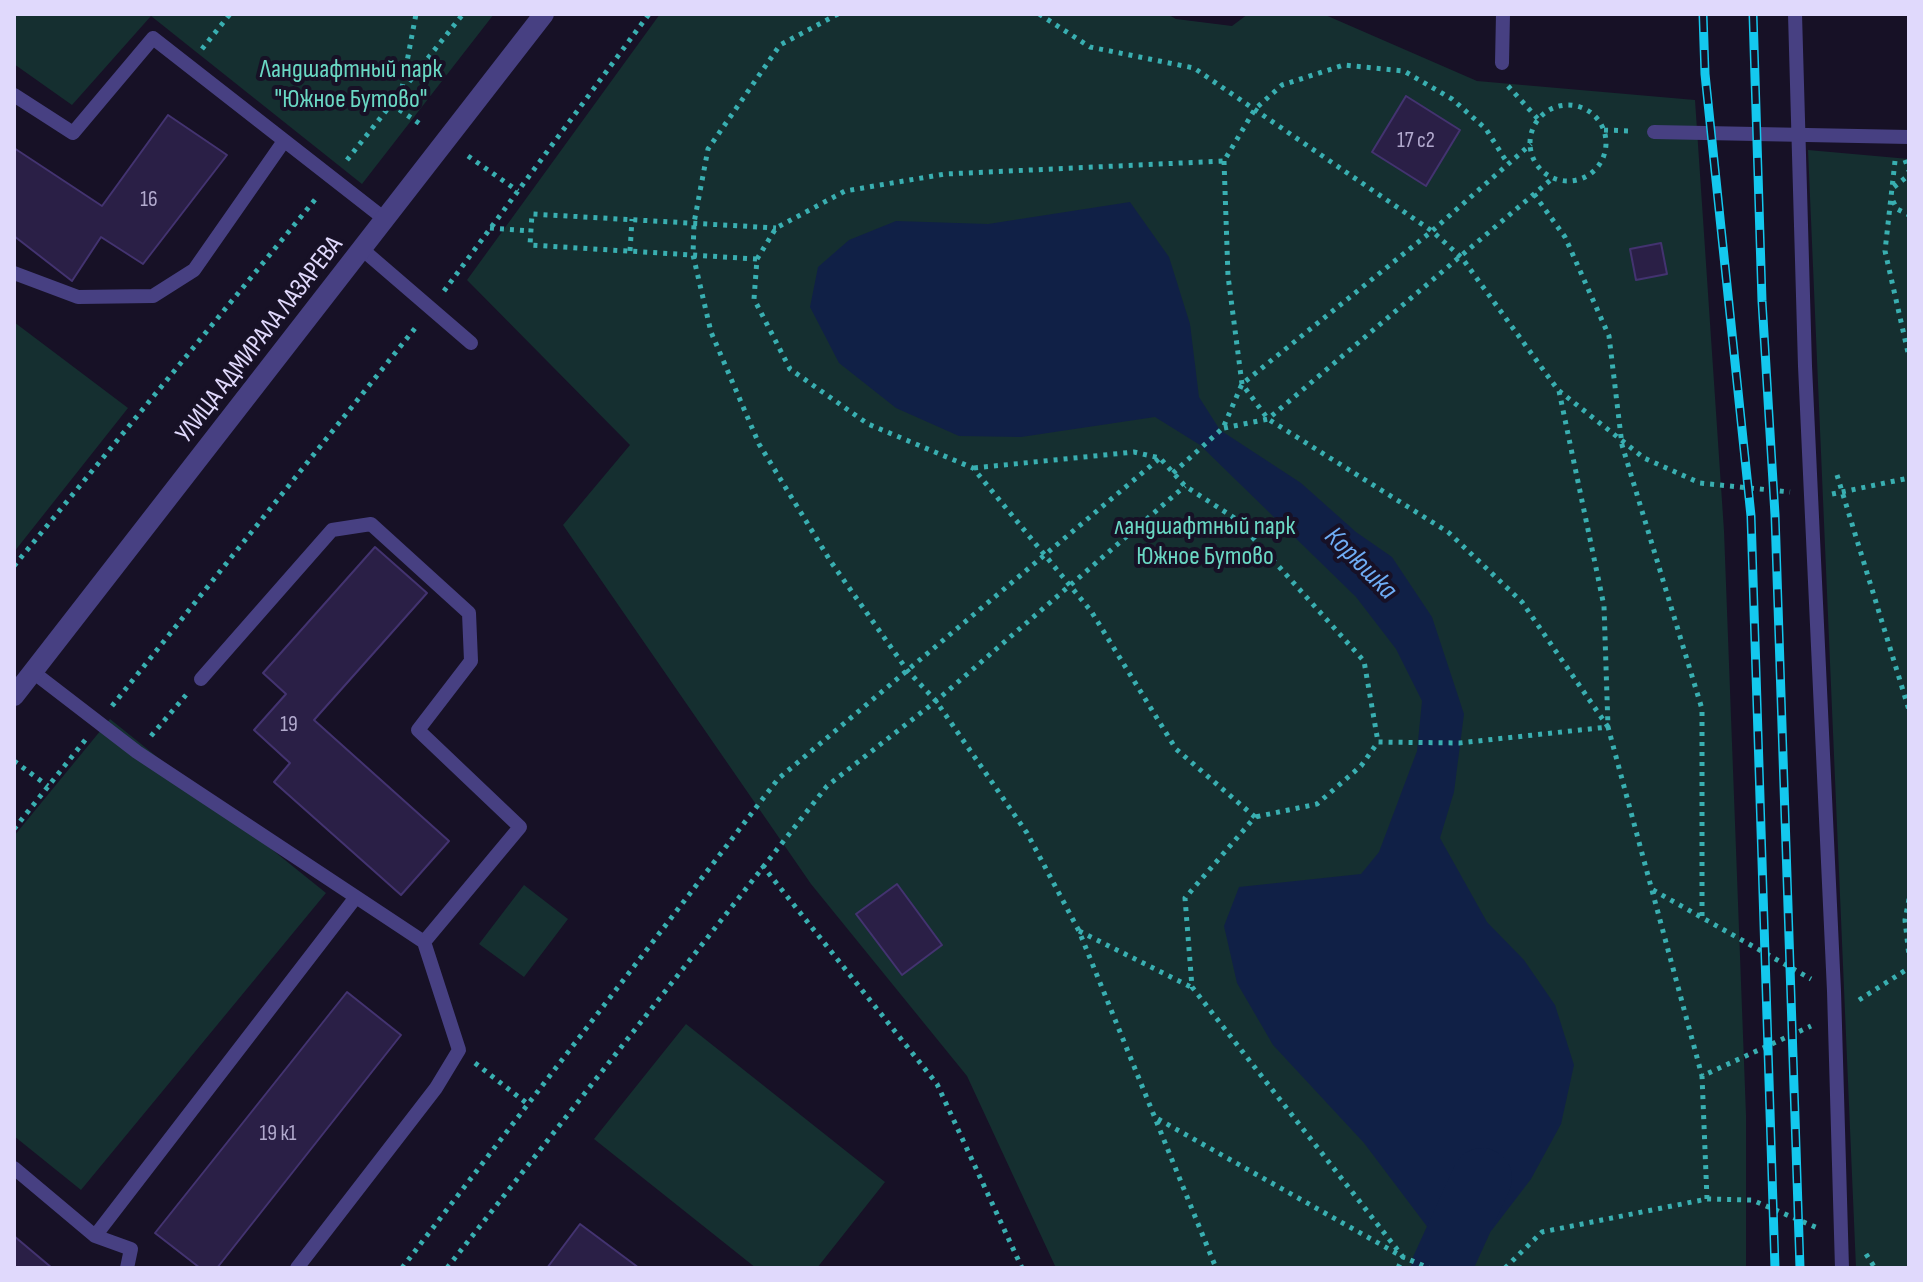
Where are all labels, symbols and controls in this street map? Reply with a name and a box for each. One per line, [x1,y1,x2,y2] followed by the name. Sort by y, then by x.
[260,54,442,116] park label: Ландшафтный парк "Южное Бутово"
[1397,128,1435,154] house number: 17 с2
[140,187,158,213] house number: 16
[170,231,350,449] street label: УЛИЦА АДМИРАЛА ЛАЗАРЕВА
[1115,511,1295,572] park label: ландшафтный парк Южное Бутово
[1317,521,1403,607] water label: Корюшка
[280,712,298,738] house number: 19
[260,1121,296,1147] house number: 19 к1

